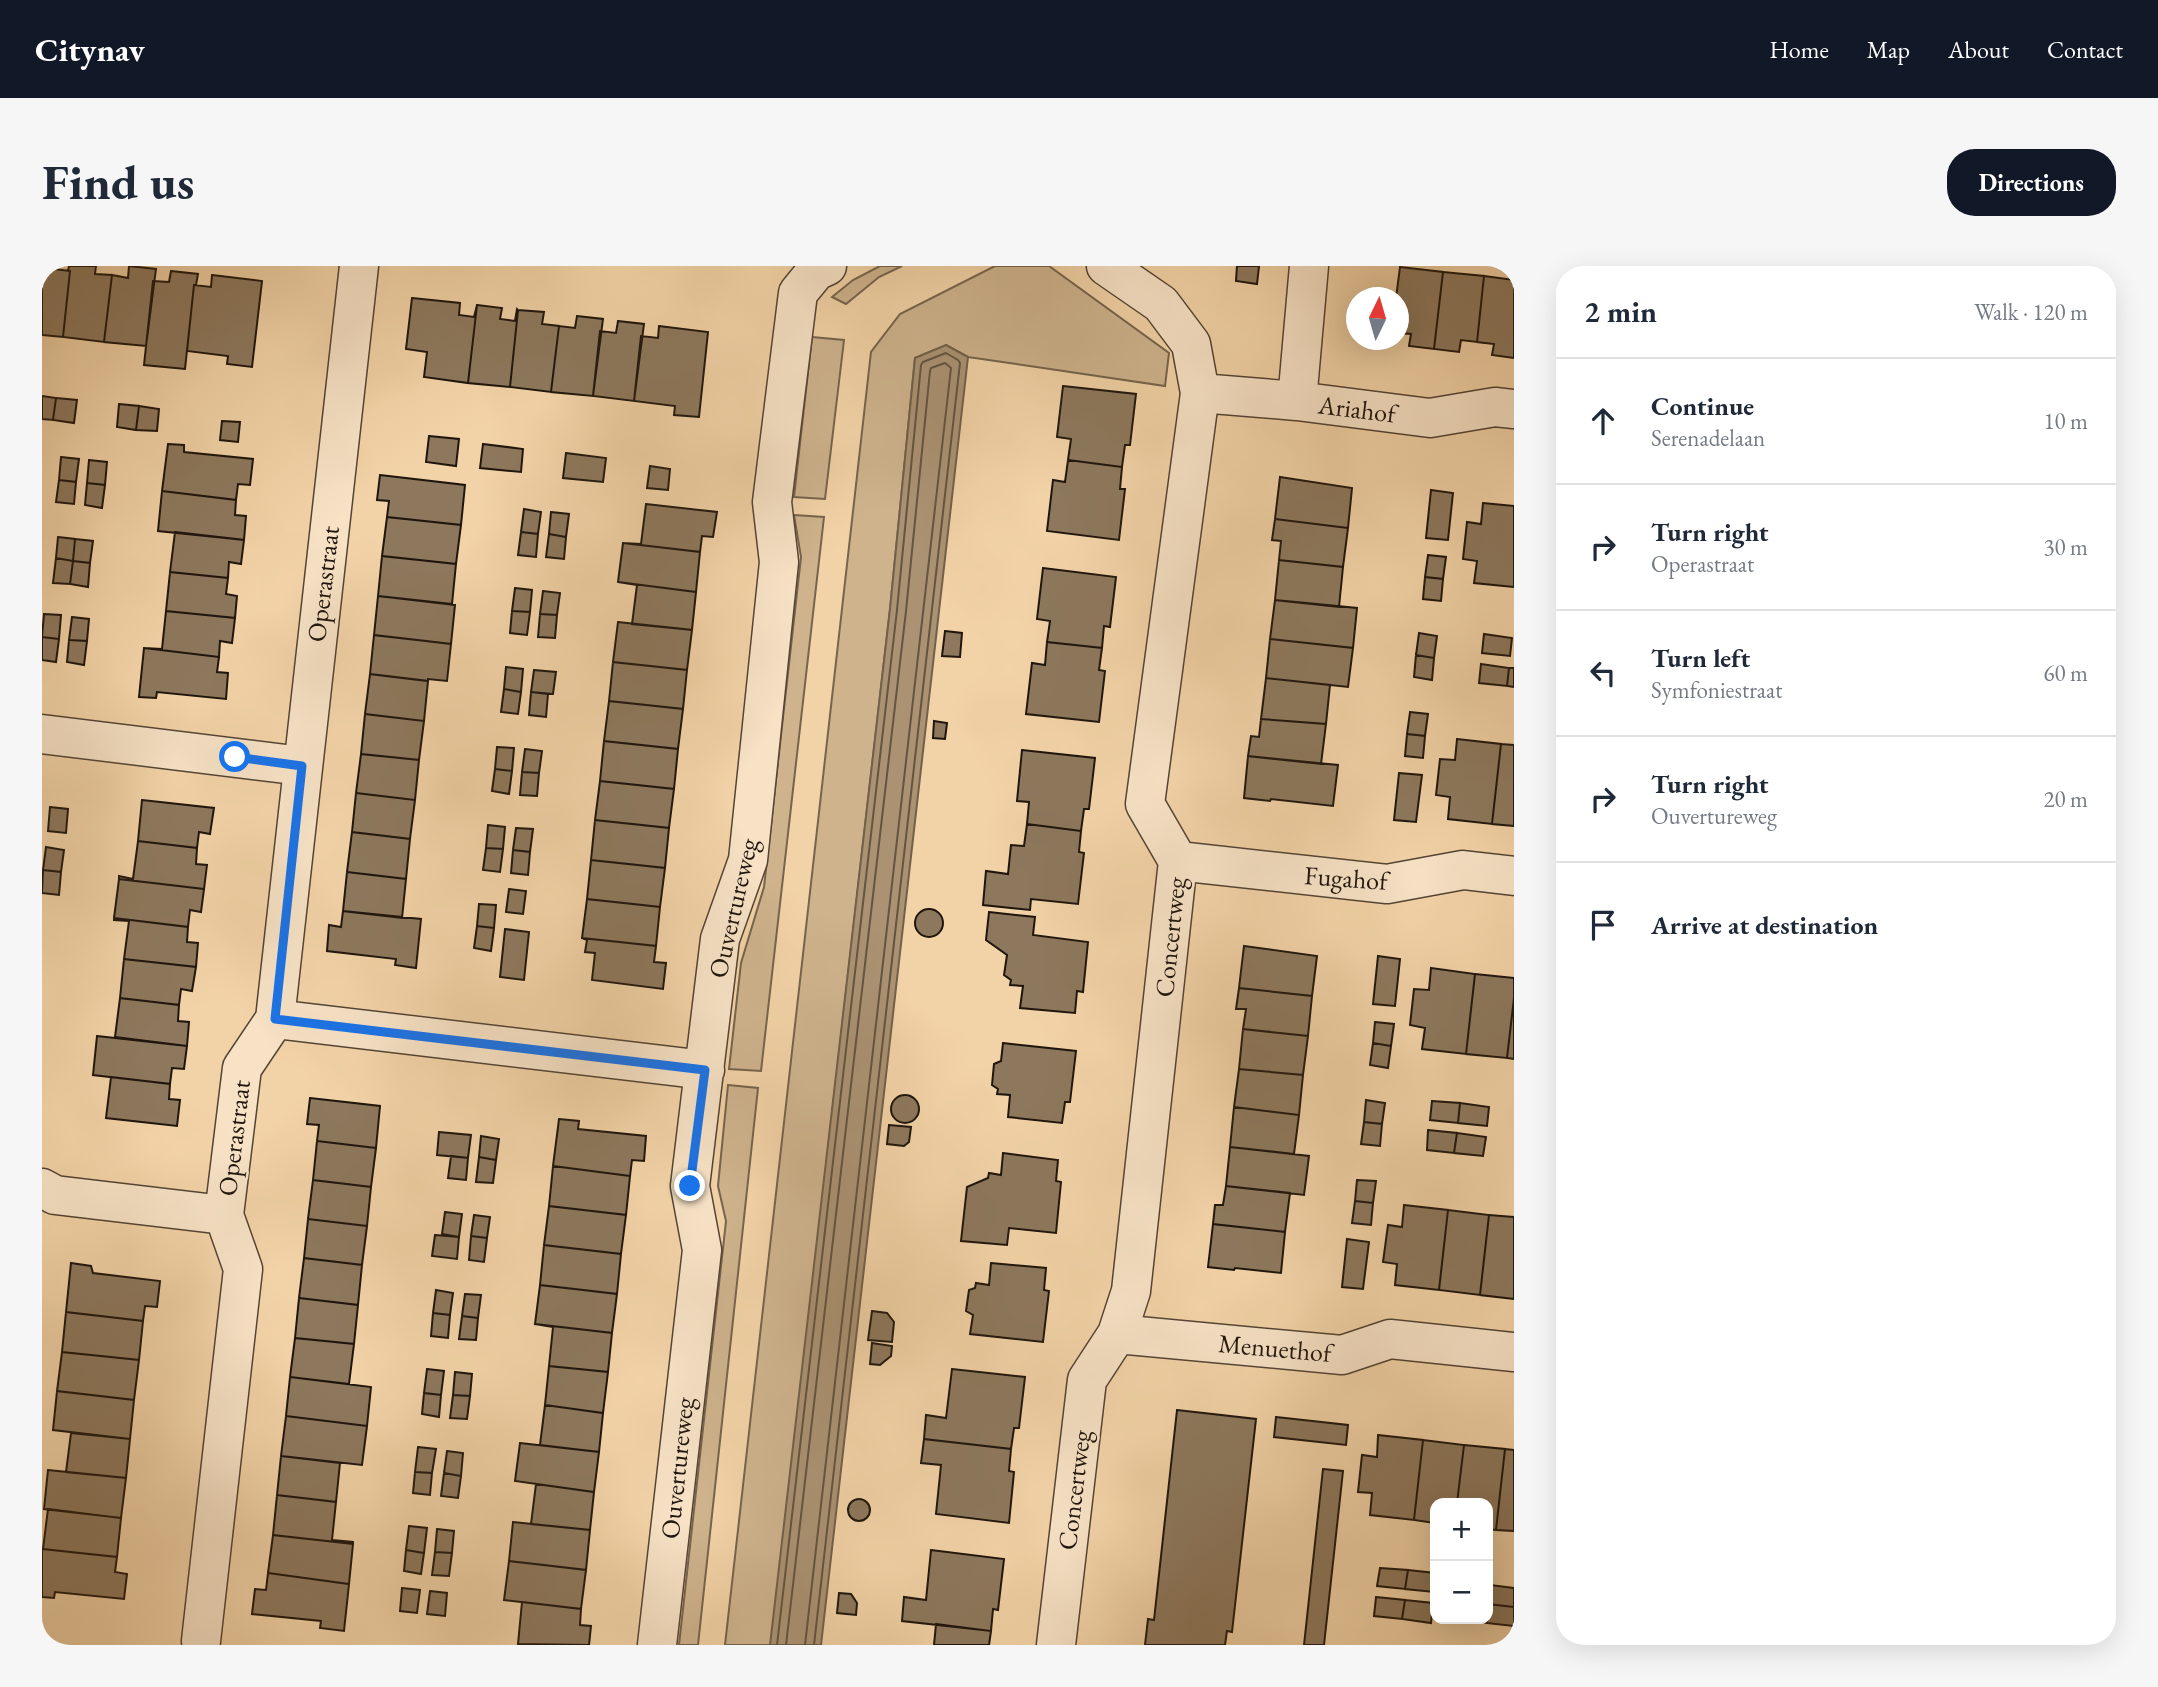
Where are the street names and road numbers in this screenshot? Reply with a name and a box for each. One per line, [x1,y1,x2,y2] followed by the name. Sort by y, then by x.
[1315,387,1400,431] street label: Ariahof
[299,524,347,644] street label: Operastraat
[700,834,766,981] street label: Ouvertureweg
[1303,858,1391,898] street label: Fugahof
[1147,875,1193,999] street label: Concertweg
[210,1078,258,1198] street label: Operastraat
[1217,1326,1336,1370] street label: Menuethof
[653,1395,701,1541] street label: Ouvertureweg
[1050,1427,1098,1552] street label: Concertweg

